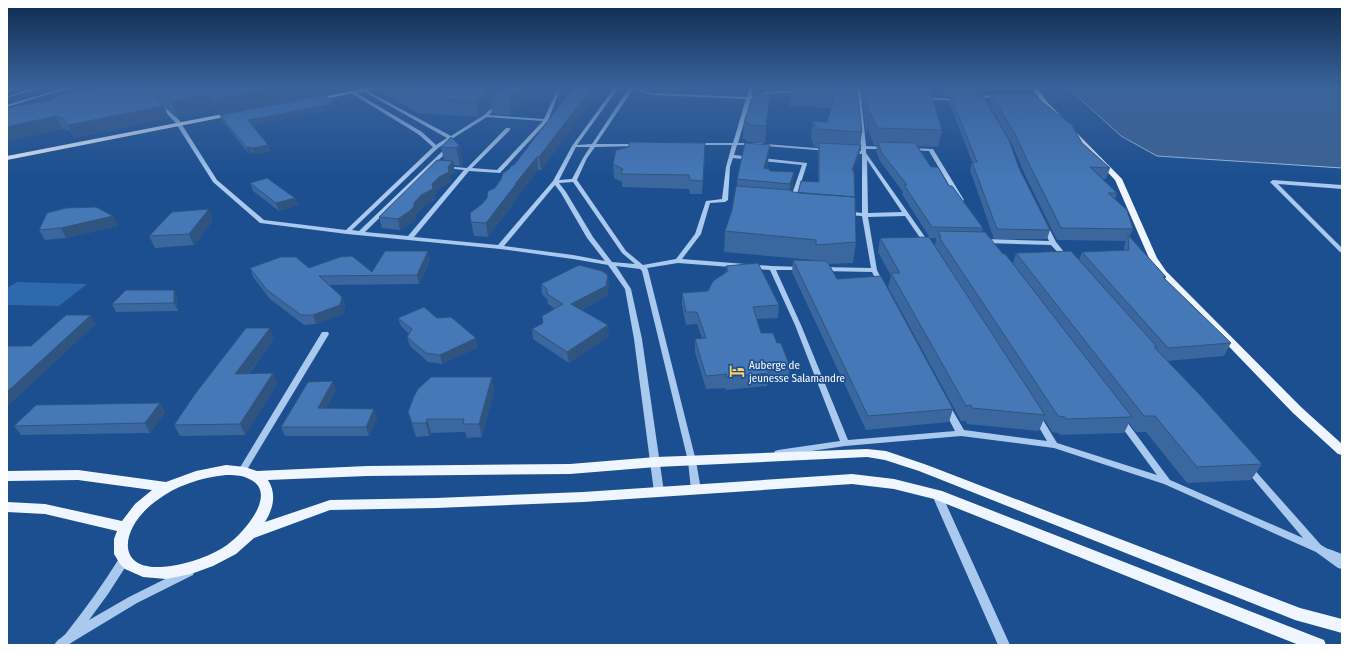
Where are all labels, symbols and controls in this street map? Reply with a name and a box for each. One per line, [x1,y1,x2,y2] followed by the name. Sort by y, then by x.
[748,359,845,385] place label: Auberge de jeunesse Salamandre
[728,362,746,380] hotel icon: Auberge de jeunesse Salamandre

